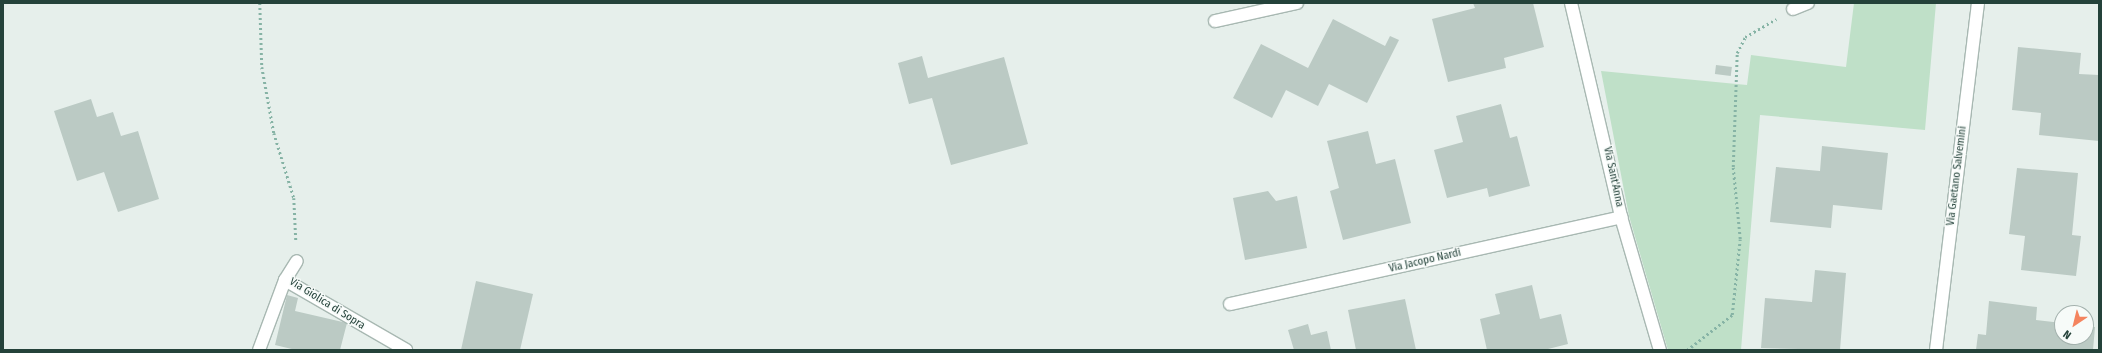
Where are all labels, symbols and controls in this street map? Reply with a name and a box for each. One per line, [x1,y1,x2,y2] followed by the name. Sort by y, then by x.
[1944,125,1970,227] street label: Via Gaetano Salvemini
[1600,146,1626,208] street label: Via Sant'Anna
[1388,246,1462,276] street label: Via Jacopo Nardi
[287,275,367,333] street label: Via Giolica di Sopra
[2054,305,2094,345] north arrow
[2061,327,2074,342] text: N

